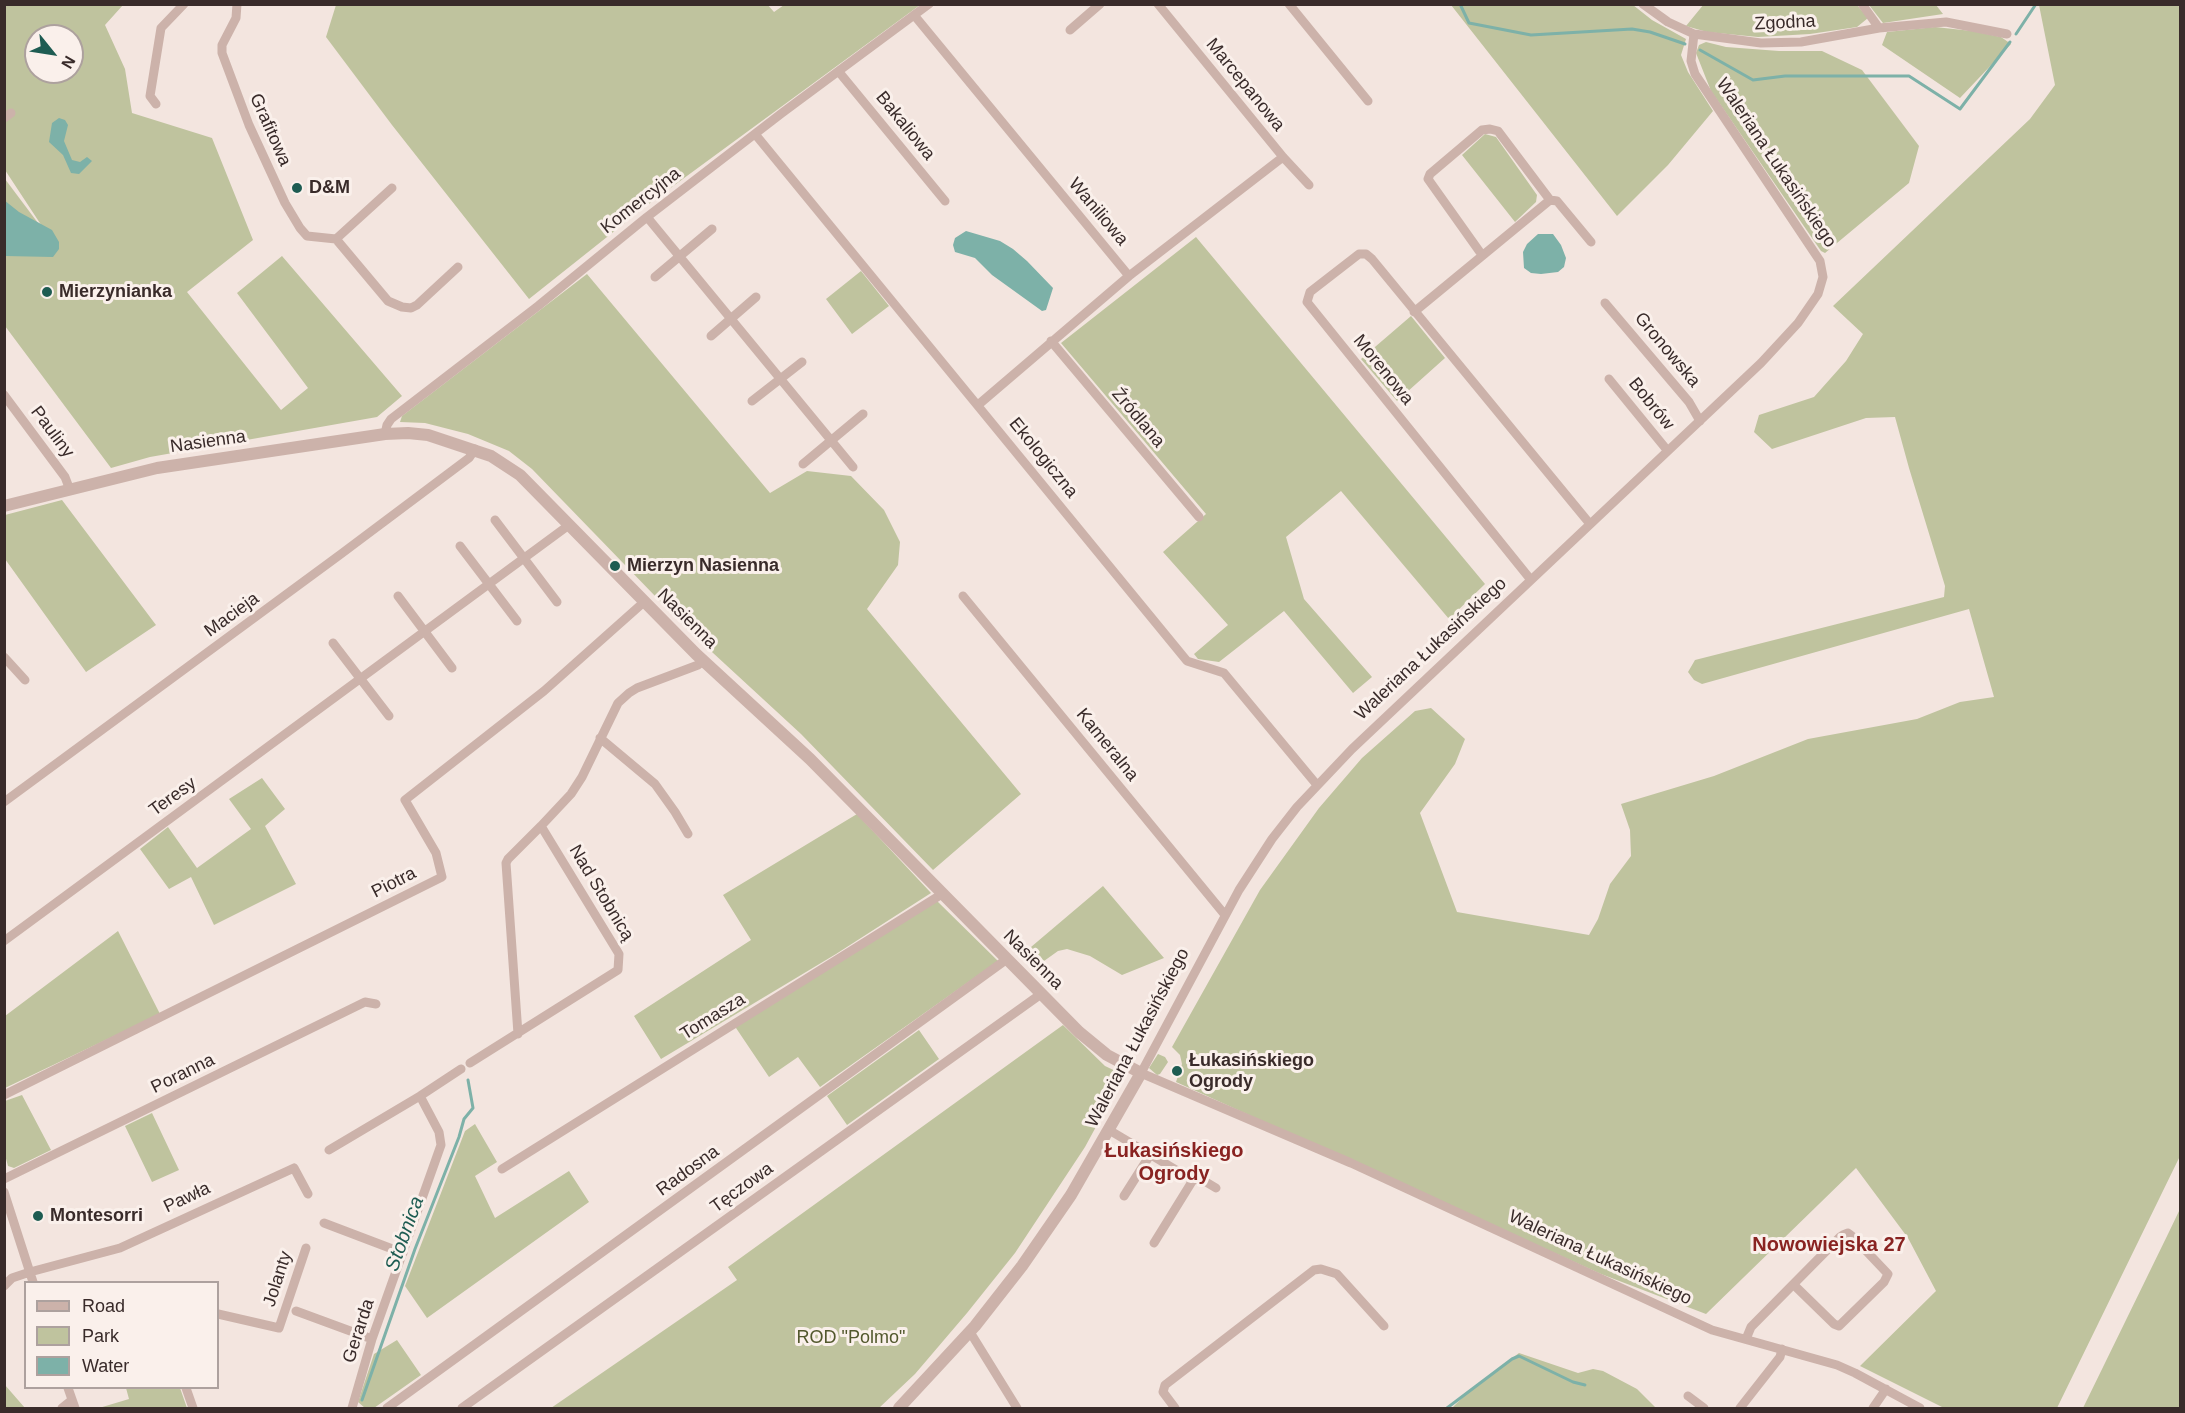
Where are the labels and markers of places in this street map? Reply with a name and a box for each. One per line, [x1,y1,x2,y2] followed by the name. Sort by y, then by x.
[309,177,350,199] place label: D&M
[290,181,304,195] marker: D&M
[59,281,172,303] place label: Mierzynianka
[40,285,54,299] marker: Mierzynianka
[627,555,779,577] place label: Mierzyn Nasienna
[608,559,622,573] marker: Mierzyn Nasienna
[1189,1050,1314,1092] place label: Łukasińskiego Ogrody
[1170,1064,1184,1078] marker: Łukasińskiego Ogrody
[50,1205,143,1227] place label: Montesorri
[31,1209,45,1223] marker: Montesorri

